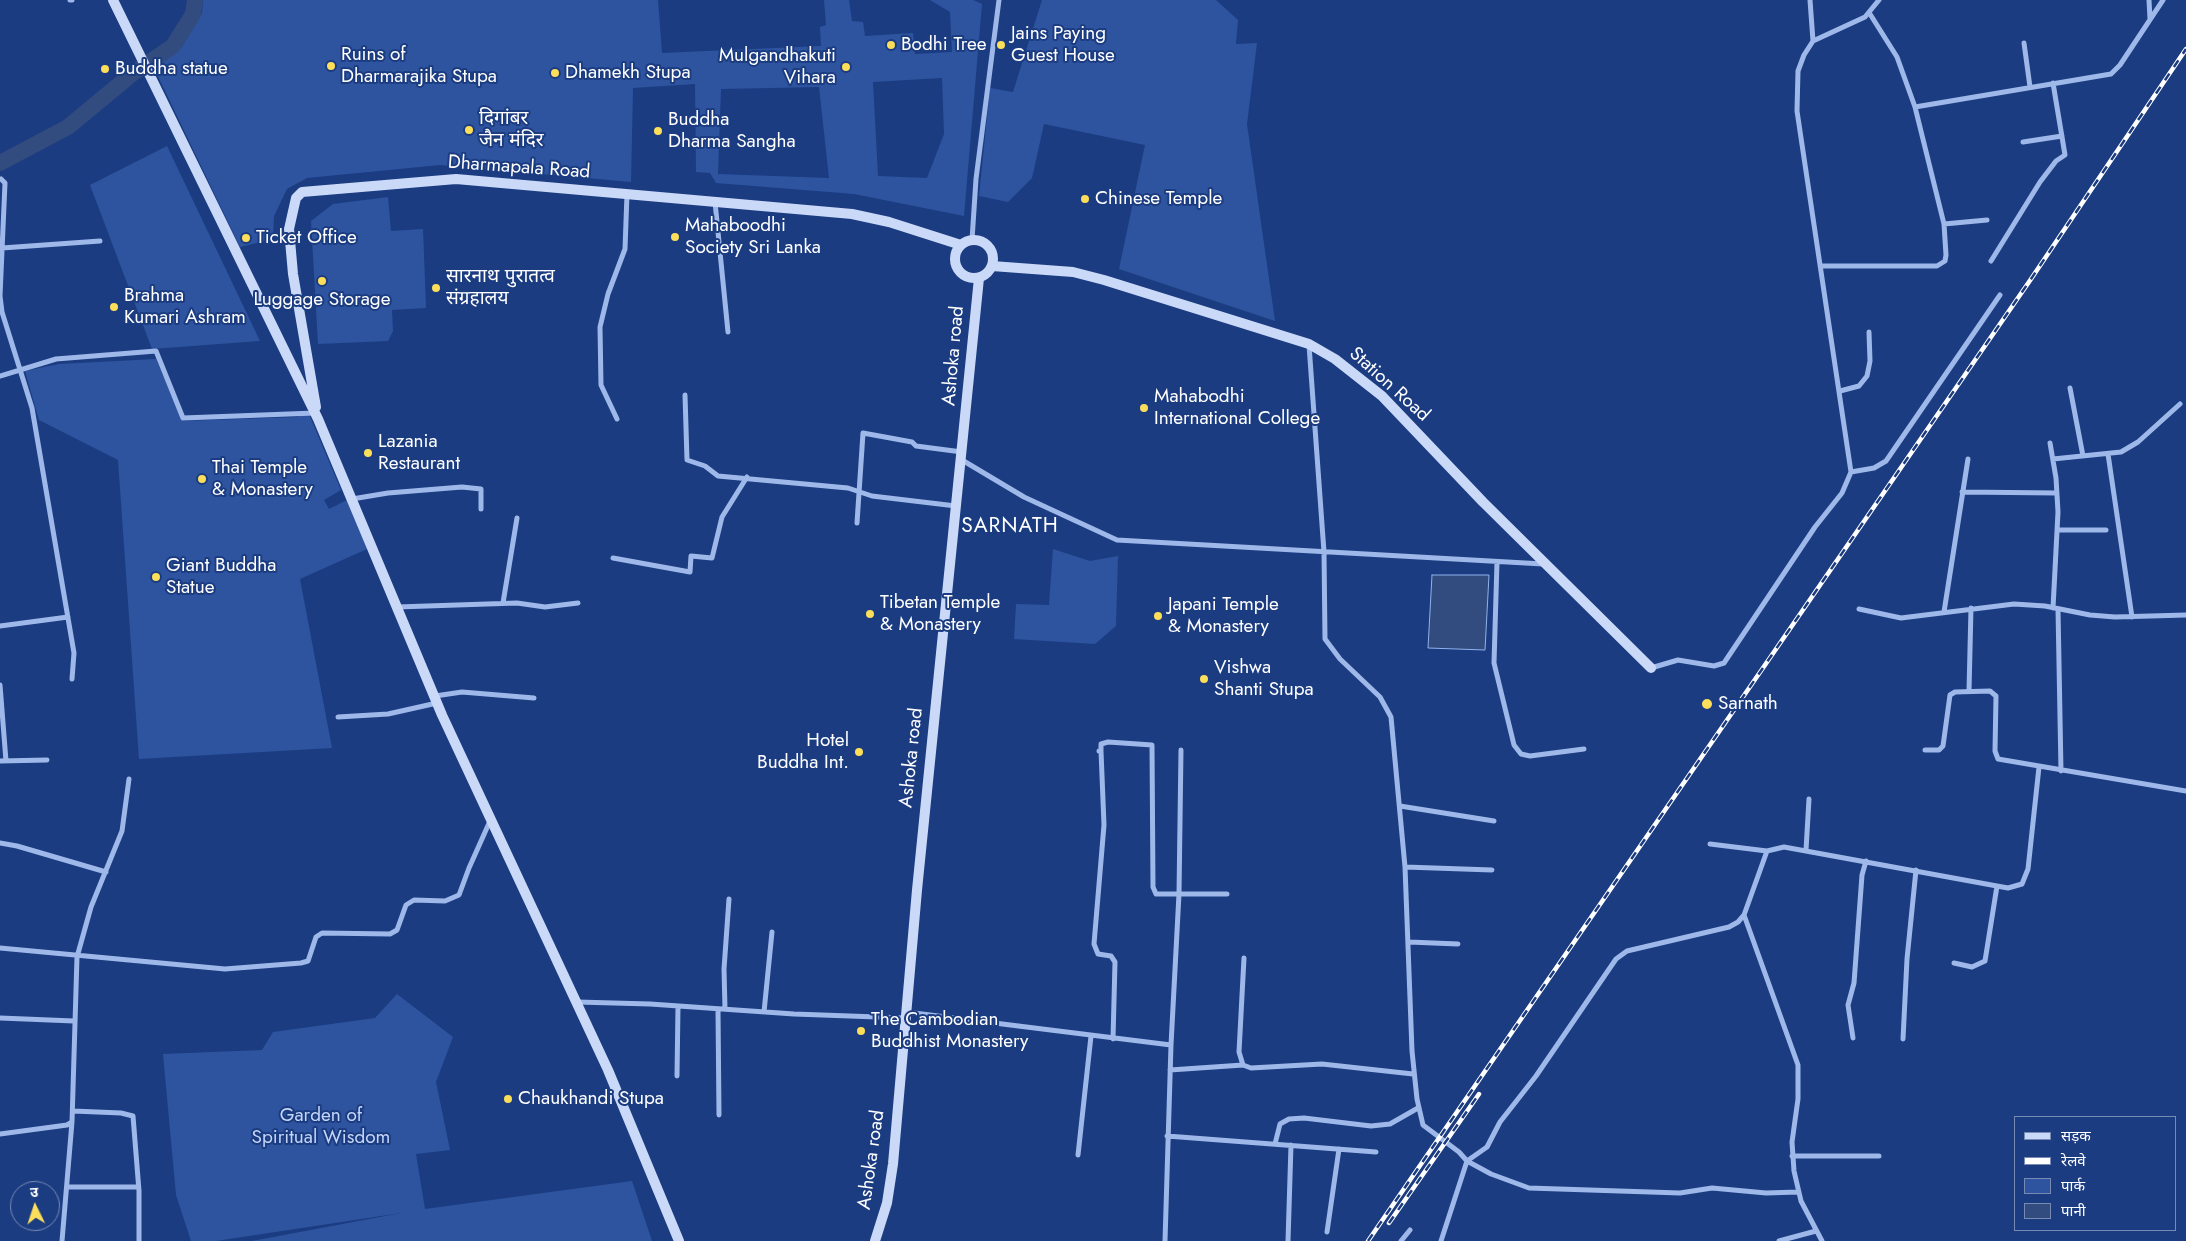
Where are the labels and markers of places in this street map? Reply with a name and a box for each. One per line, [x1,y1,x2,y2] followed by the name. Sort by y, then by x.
[1011,23,1115,67] place label: Jains Paying Guest House
[901,34,987,56] place label: Bodhi Tree
[885,39,897,51] marker: Bodhi Tree
[995,39,1007,51] marker: Jains Paying Guest House
[341,44,497,88] place label: Ruins of Dharmarajika Stupa
[719,45,836,89] place label: Mulgandhakuti Vihara
[115,58,228,80] place label: Buddha statue
[325,60,337,72] marker: Ruins of Dharmarajika Stupa
[840,61,852,73] marker: Mulgandhakuti Vihara
[565,62,691,84] place label: Dhamekh Stupa
[99,63,111,75] marker: Buddha statue
[549,67,561,79] marker: Dhamekh Stupa
[479,108,543,152] place label: दिगांबर जैन मंदिर
[668,109,796,153] place label: Buddha Dharma Sangha
[463,124,475,136] marker: दिगांबर जैन मंदिर
[652,125,664,137] marker: Buddha Dharma Sangha
[1095,188,1222,210] place label: Chinese Temple
[1079,193,1091,205] marker: Chinese Temple
[685,215,821,259] place label: Mahaboodhi Society Sri Lanka
[256,227,357,249] place label: Ticket Office
[669,231,681,243] marker: Mahaboodhi Society Sri Lanka
[240,232,252,244] marker: Ticket Office
[446,266,555,310] place label: सारनाथ पुरातत्व संग्रहालय
[316,275,328,287] marker: Luggage Storage
[430,282,442,294] marker: सारनाथ पुरातत्व संग्रहालय
[124,285,246,329] place label: Brahma Kumari Ashram
[254,289,390,311] place label: Luggage Storage
[108,301,120,313] marker: Brahma Kumari Ashram
[1154,386,1320,430] place label: Mahabodhi International College
[1138,402,1150,414] marker: Mahabodhi International College
[378,431,460,475] place label: Lazania Restaurant
[362,447,374,459] marker: Lazania Restaurant
[212,457,313,501] place label: Thai Temple & Monastery
[196,473,208,485] marker: Thai Temple & Monastery
[166,555,276,599] place label: Giant Buddha Statue
[150,571,162,583] marker: Giant Buddha Statue
[880,592,1000,636] place label: Tibetan Temple & Monastery
[1168,594,1279,638] place label: Japani Temple & Monastery
[864,608,876,620] marker: Tibetan Temple & Monastery
[1152,610,1164,622] marker: Japani Temple & Monastery
[1214,657,1314,701] place label: Vishwa Shanti Stupa
[1198,673,1210,685] marker: Vishwa Shanti Stupa
[1718,693,1778,715] place label: Sarnath
[1700,697,1714,711] marker: Sarnath
[757,730,849,774] place label: Hotel Buddha Int.
[853,746,865,758] marker: Hotel Buddha Int.
[871,1009,1028,1053] place label: The Cambodian Buddhist Monastery
[855,1025,867,1037] marker: The Cambodian Buddhist Monastery
[518,1088,664,1110] place label: Chaukhandi Stupa
[502,1093,514,1105] marker: Chaukhandi Stupa

